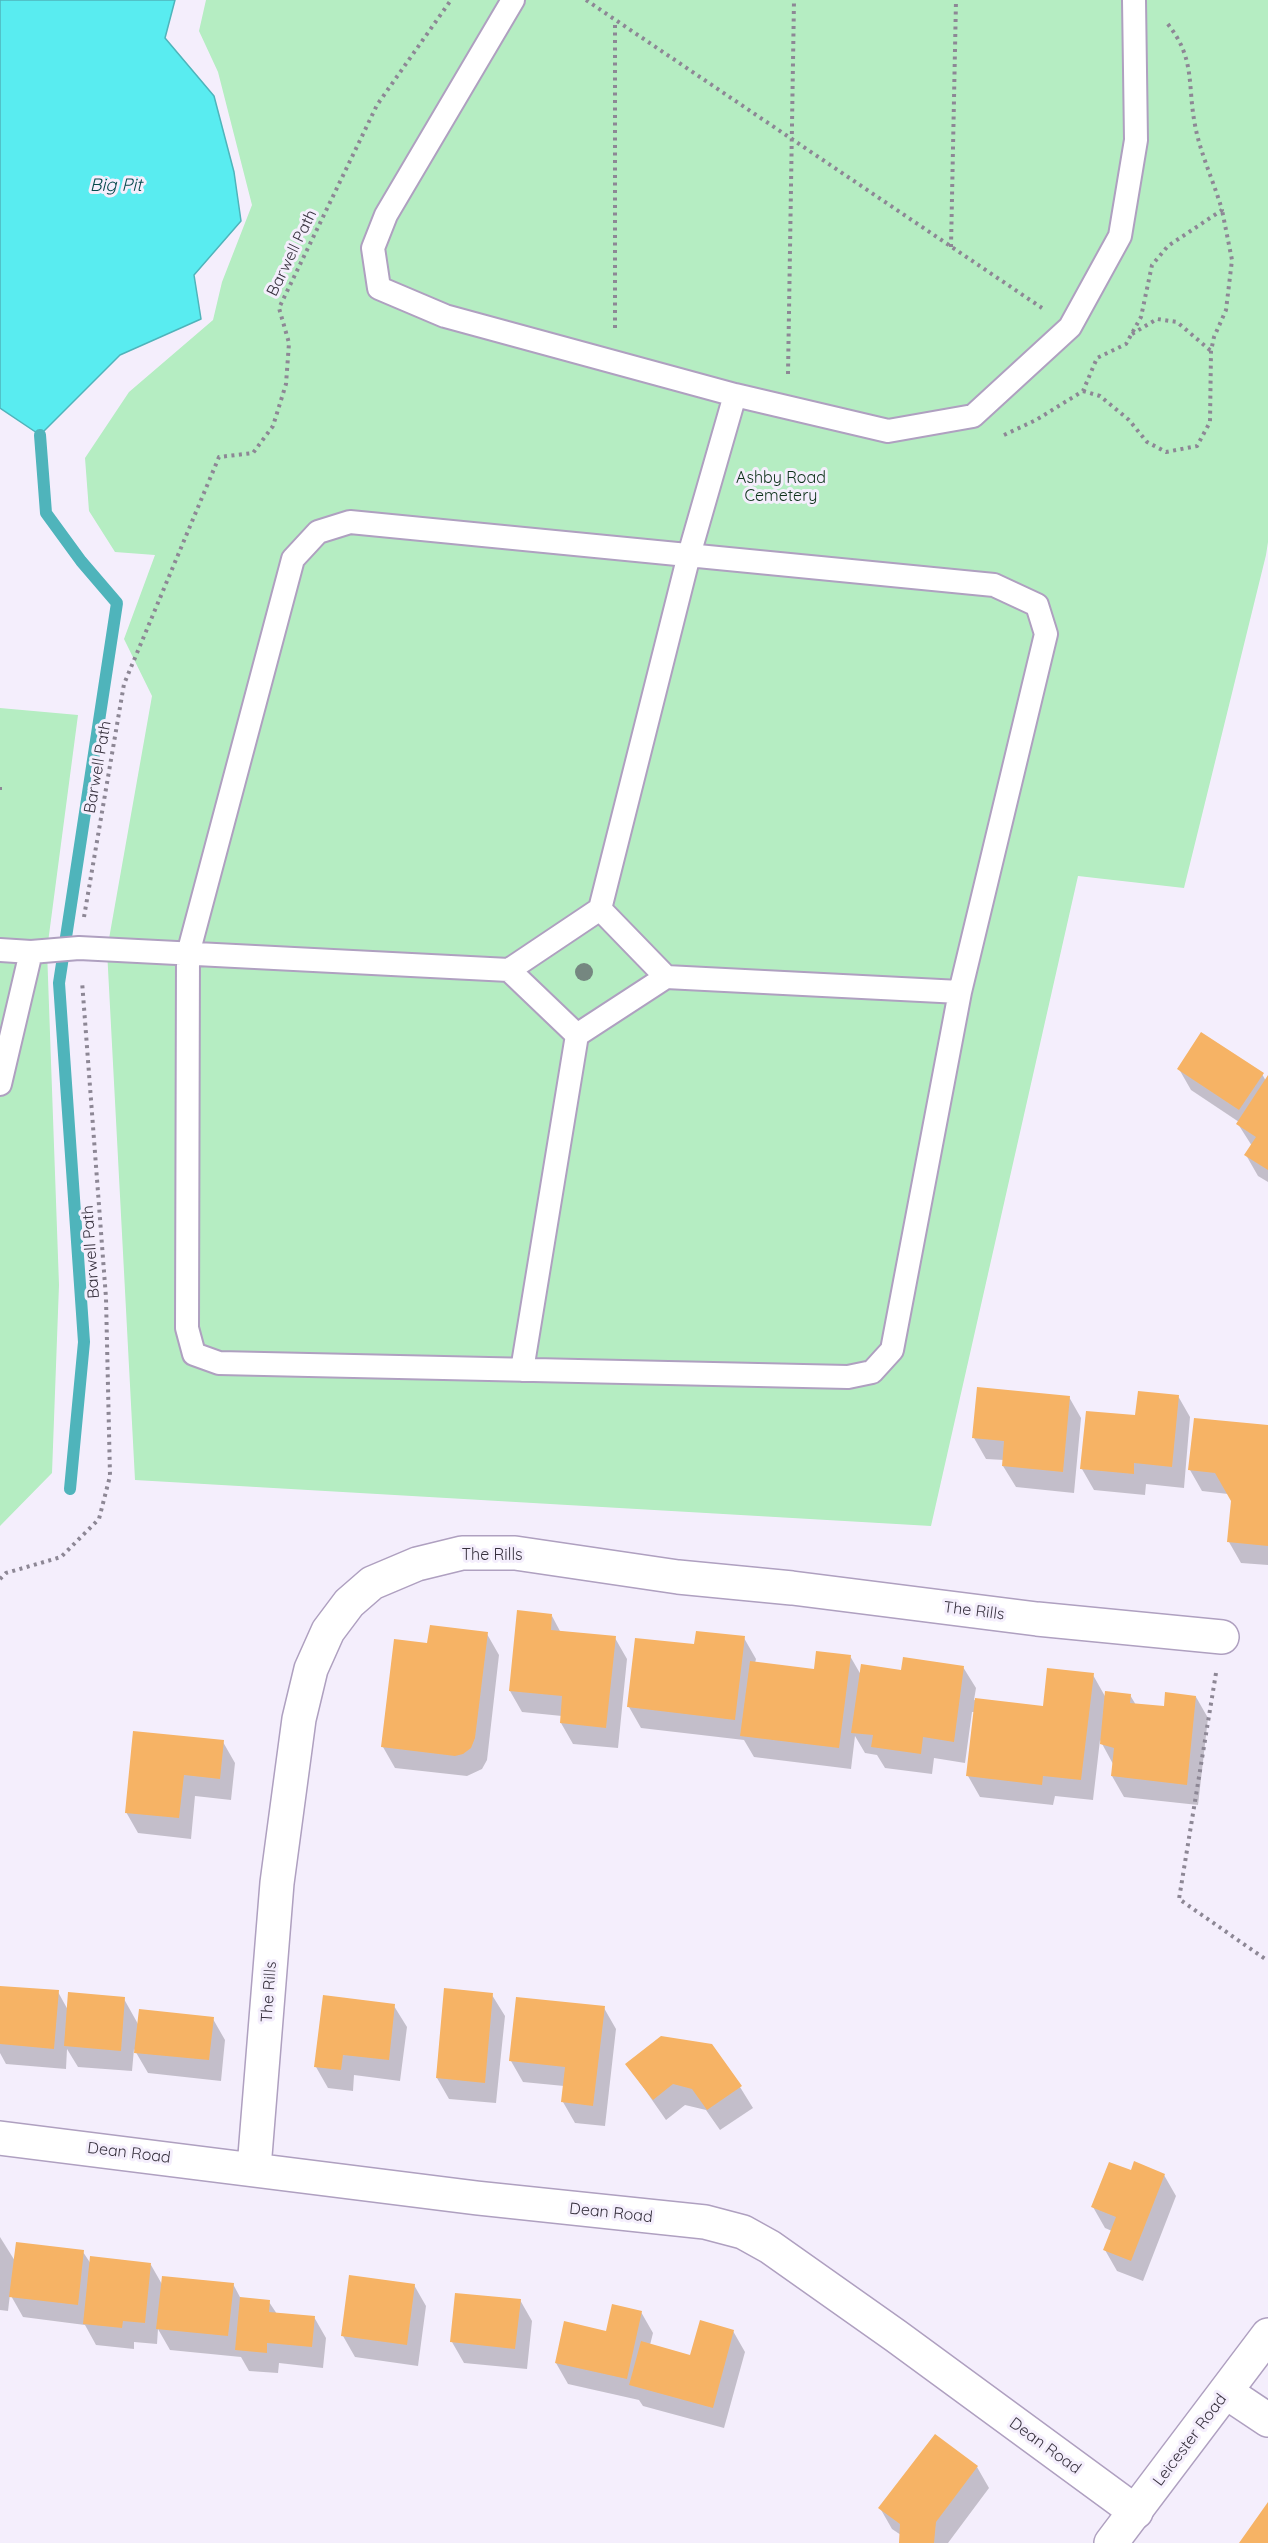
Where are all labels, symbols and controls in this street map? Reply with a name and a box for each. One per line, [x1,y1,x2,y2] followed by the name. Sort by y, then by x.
[90,175,142,197] water label: Big Pit
[263,207,321,299] street label: Barwell Path
[736,468,826,506] park label: Ashby Road Cemetery
[80,719,116,815] street label: Barwell Path
[78,1205,104,1299] street label: Barwell Path
[461,1545,523,1565] street label: The Rills
[942,1598,1006,1624] street label: The Rills
[257,1961,281,2023] street label: The Rills
[86,2138,172,2168] street label: Dean Road
[568,2199,654,2227] street label: Dean Road
[1149,2390,1231,2490] street label: Leicester Road
[1005,2414,1085,2478] street label: Dean Road

